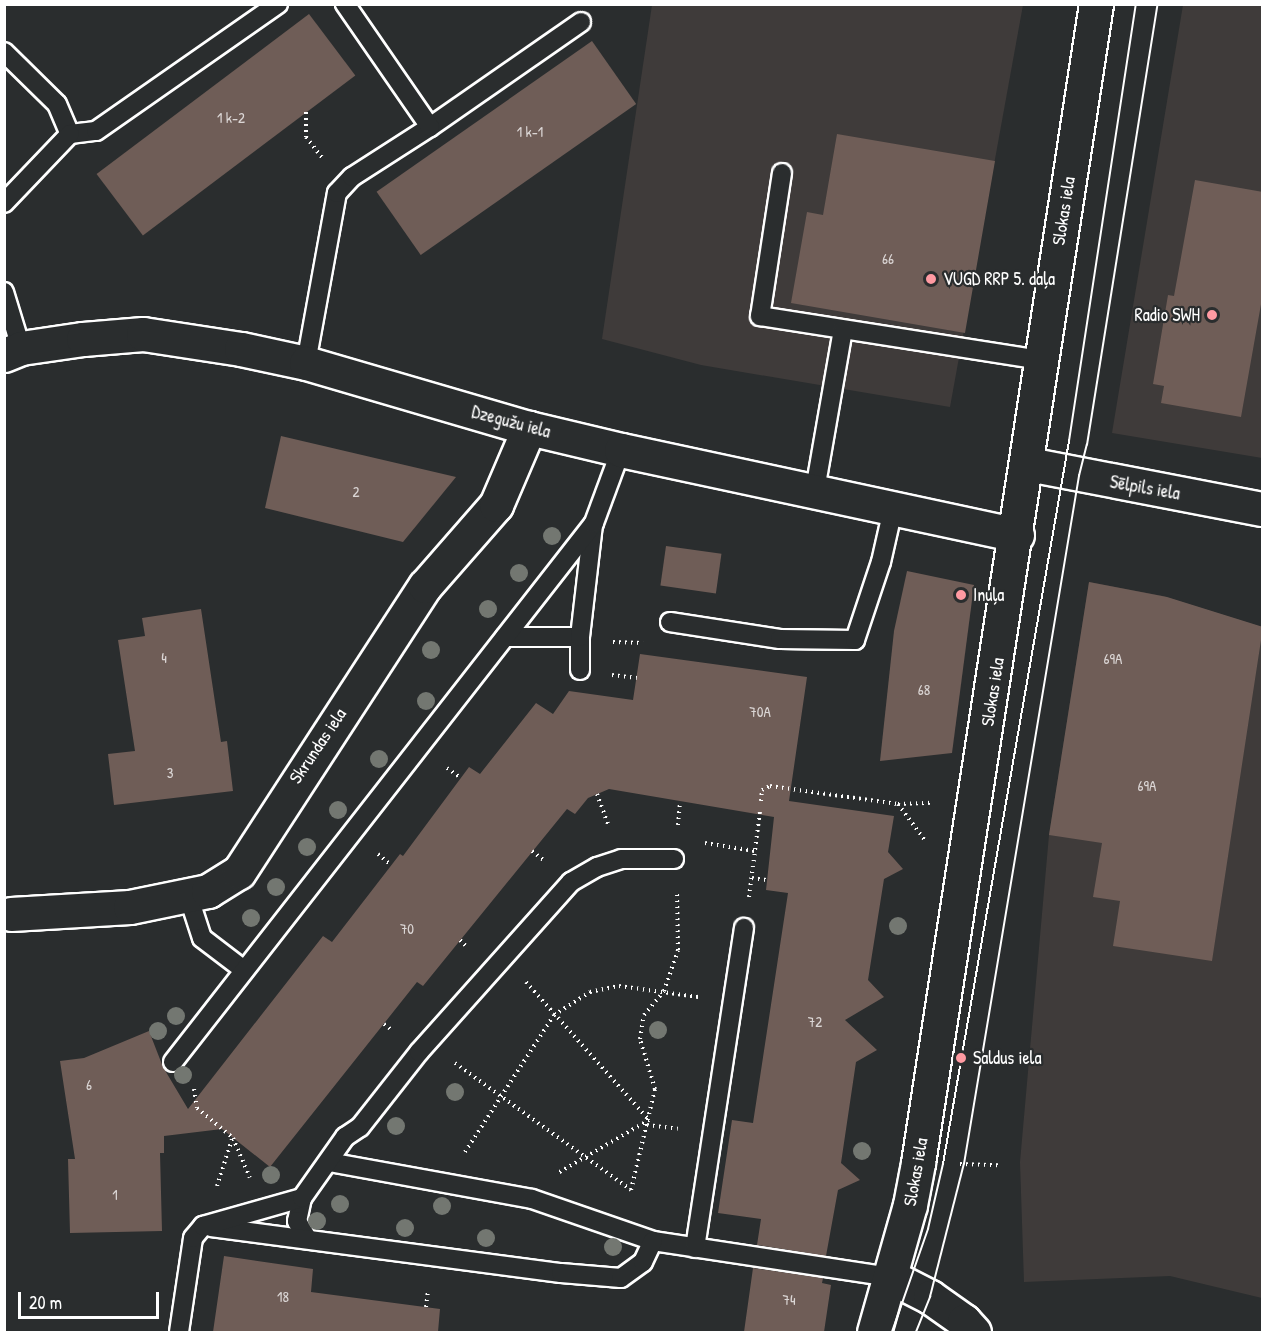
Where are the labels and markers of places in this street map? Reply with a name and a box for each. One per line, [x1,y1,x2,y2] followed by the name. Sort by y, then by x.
[943,268,1055,290] place label: VUGD RRP 5. daļa
[924,272,938,286] marker: VUGD RRP 5. daļa
[1135,304,1200,326] place label: Radio SWH
[1205,308,1219,322] marker: Radio SWH
[973,584,1004,606] place label: Inuļa
[954,588,968,602] marker: Inuļa
[973,1047,1041,1069] place label: Saldus iela
[954,1051,968,1065] marker: Saldus iela

